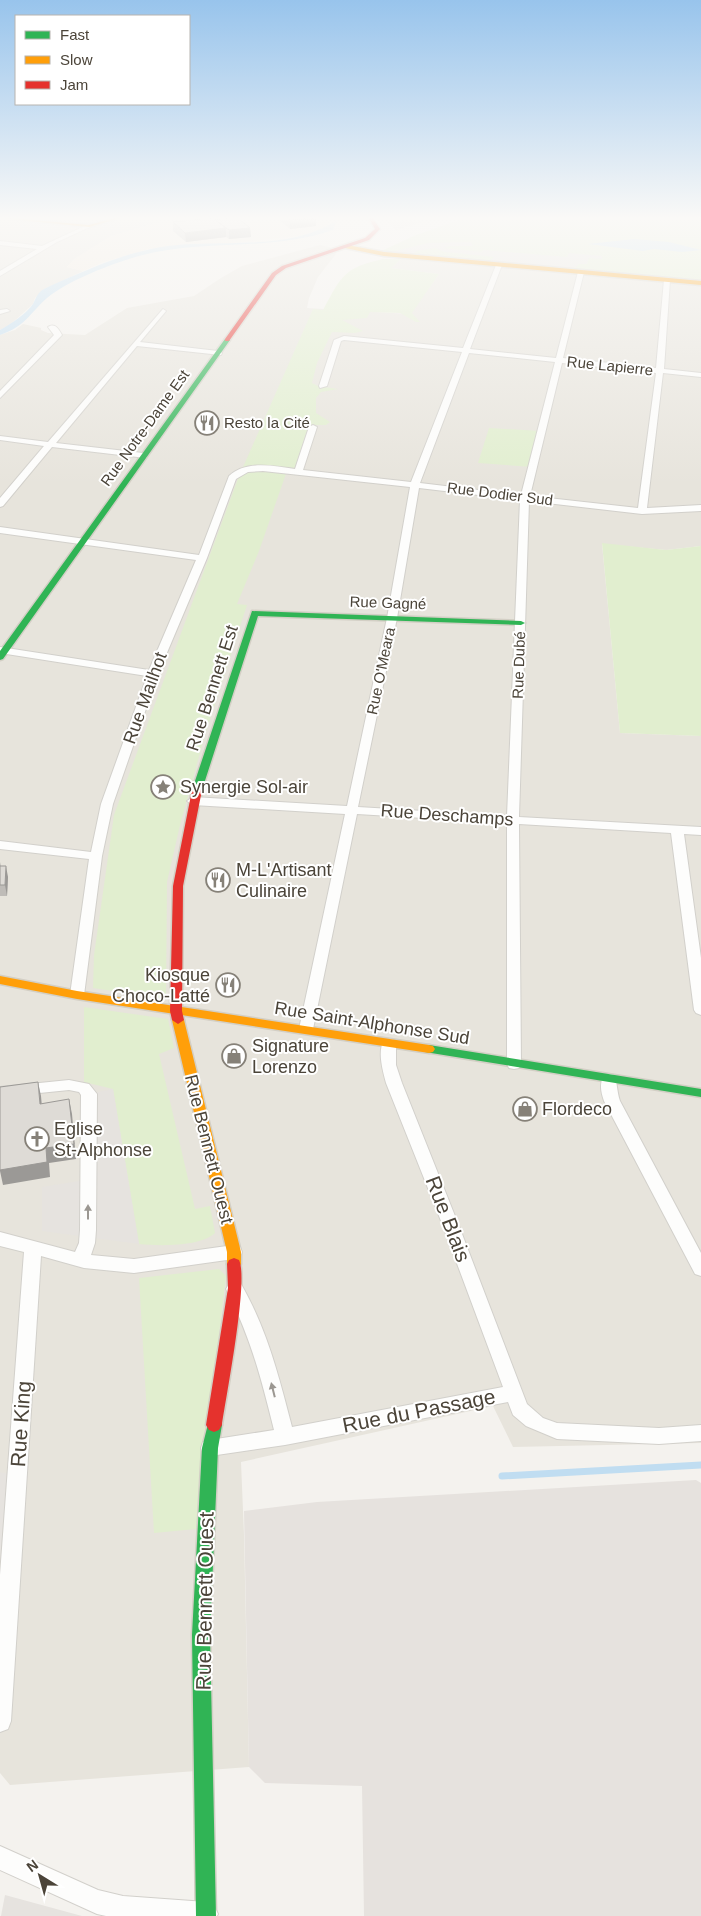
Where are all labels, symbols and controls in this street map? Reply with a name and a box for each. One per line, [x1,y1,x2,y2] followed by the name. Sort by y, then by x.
[15,15,190,105] legend
[60,26,90,43] text: Fast
[60,51,93,68] text: Slow
[60,76,88,93] text: Jam
[566,353,654,378] street label: Rue Lapierre
[97,366,193,489] street label: Rue Notre-Dame Est
[194,410,220,436] restaurant icon: Resto la Cité
[224,414,310,431] place label: Resto la Cité
[446,479,554,508] street label: Rue Dodier Sud
[349,593,427,612] street label: Rue Gagné
[182,623,242,753] street label: Rue Bennett Est
[363,625,398,716] street label: Rue O'Meara
[509,631,528,699] street label: Rue Dubé
[119,649,171,747] street label: Rue Mailhot
[150,774,176,800] place icon: Synergie Sol-air
[180,777,308,797] place label: Synergie Sol-air
[380,800,514,830] street label: Rue Deschamps
[236,860,331,901] place label: M-L'Artisant Culinaire
[205,867,231,893] restaurant icon: M-L'Artisant Culinaire
[112,965,210,1006] place label: Kiosque Choco-Latté
[215,972,241,998] restaurant icon: Kiosque Choco-Latté
[273,998,471,1048] street label: Rue Saint-Alphonse Sud
[252,1036,329,1077] place label: Signature Lorenzo
[221,1043,247,1069] shop icon: Signature Lorenzo
[181,1072,237,1226] street label: Rue Bennett Ouest
[512,1096,538,1122] shop icon: Flordeco
[542,1099,612,1119] place label: Flordeco
[54,1119,152,1160] place label: Eglise St-Alphonse
[24,1126,50,1152] church icon: Eglise St-Alphonse
[422,1173,475,1265] street label: Rue Blais
[84,1204,92,1220] one-way arrow
[6,1380,35,1468] street label: Rue King
[269,1382,277,1397] one-way arrow
[340,1384,497,1437] street label: Rue du Passage
[191,1511,218,1690] street label: Rue Bennett Ouest
[15,1851,65,1901] north arrow
[23,1856,41,1875] text: N

